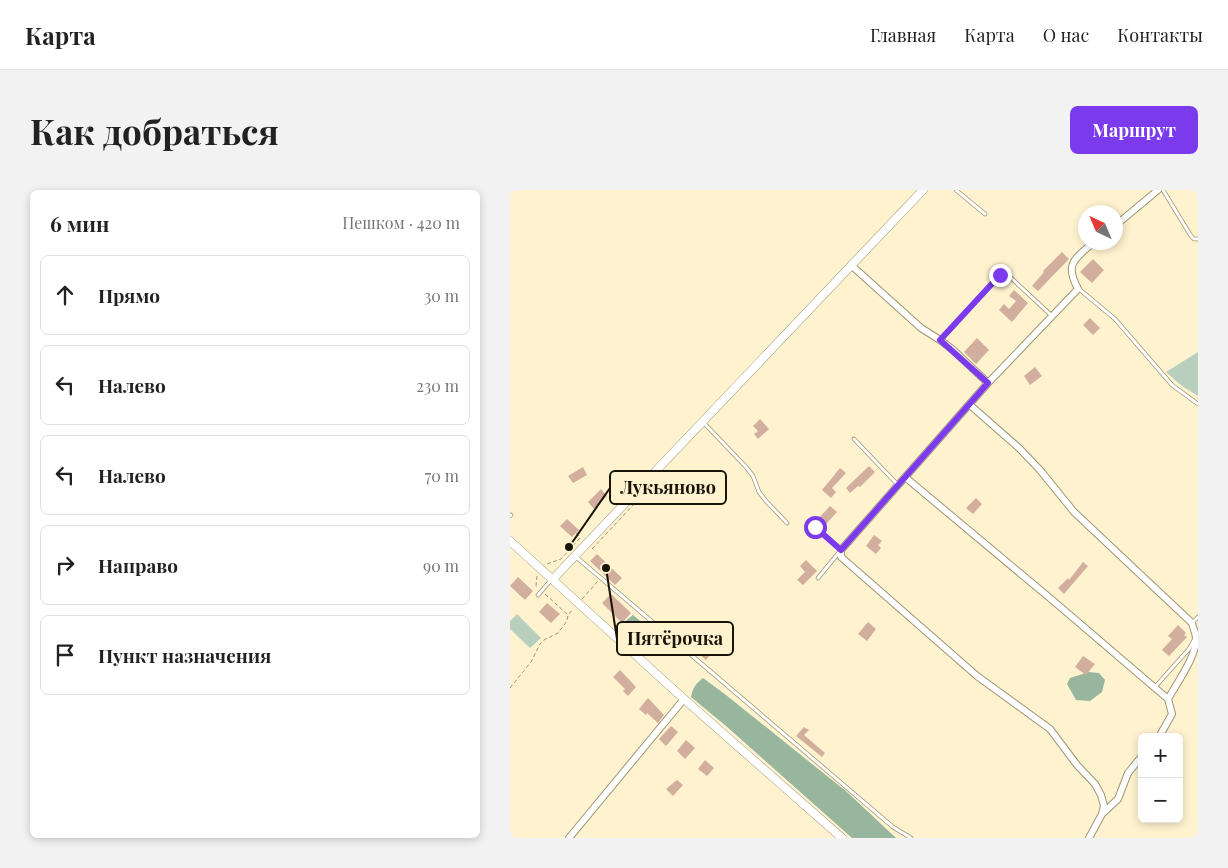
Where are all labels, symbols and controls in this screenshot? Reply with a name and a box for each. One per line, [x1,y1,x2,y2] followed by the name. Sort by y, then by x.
[25,19,96,51] text: Карта
[870,23,936,47] text: Главная
[964,23,1015,47] text: Карта
[1043,23,1089,47] text: О нас
[1117,23,1203,47] text: Контакты
[1070,106,1198,154] button: Маршрут
[30,107,279,154] text: Как добраться
[1078,205,1123,250] north arrow
[50,209,109,237] text: 6 мин
[342,212,460,233] text: Пешком · 420 m
[989,264,1012,287] route end
[51,281,79,309] icon: ahead
[98,282,160,308] text: Прямо
[424,285,459,306] text: 30 m
[51,371,79,399] icon: left
[98,372,166,398] text: Налево
[416,375,459,396] text: 230 m
[51,461,79,489] icon: left
[98,462,166,488] text: Налево
[425,465,459,486] text: 70 m
[610,471,726,504] callout: Лукьяново
[619,475,716,499] text: Лукьяново
[804,516,827,539] route start
[51,551,79,579] icon: right
[98,552,178,578] text: Направо
[423,555,459,576] text: 90 m
[617,622,733,655] callout: Пятёрочка
[627,626,724,650] text: Пятёрочка
[51,641,79,669] icon: arrive
[98,642,271,668] text: Пункт назначения
[1138,733,1183,823] map controls
[1138,733,1183,778] button: +
[1138,778,1183,823] button: −

